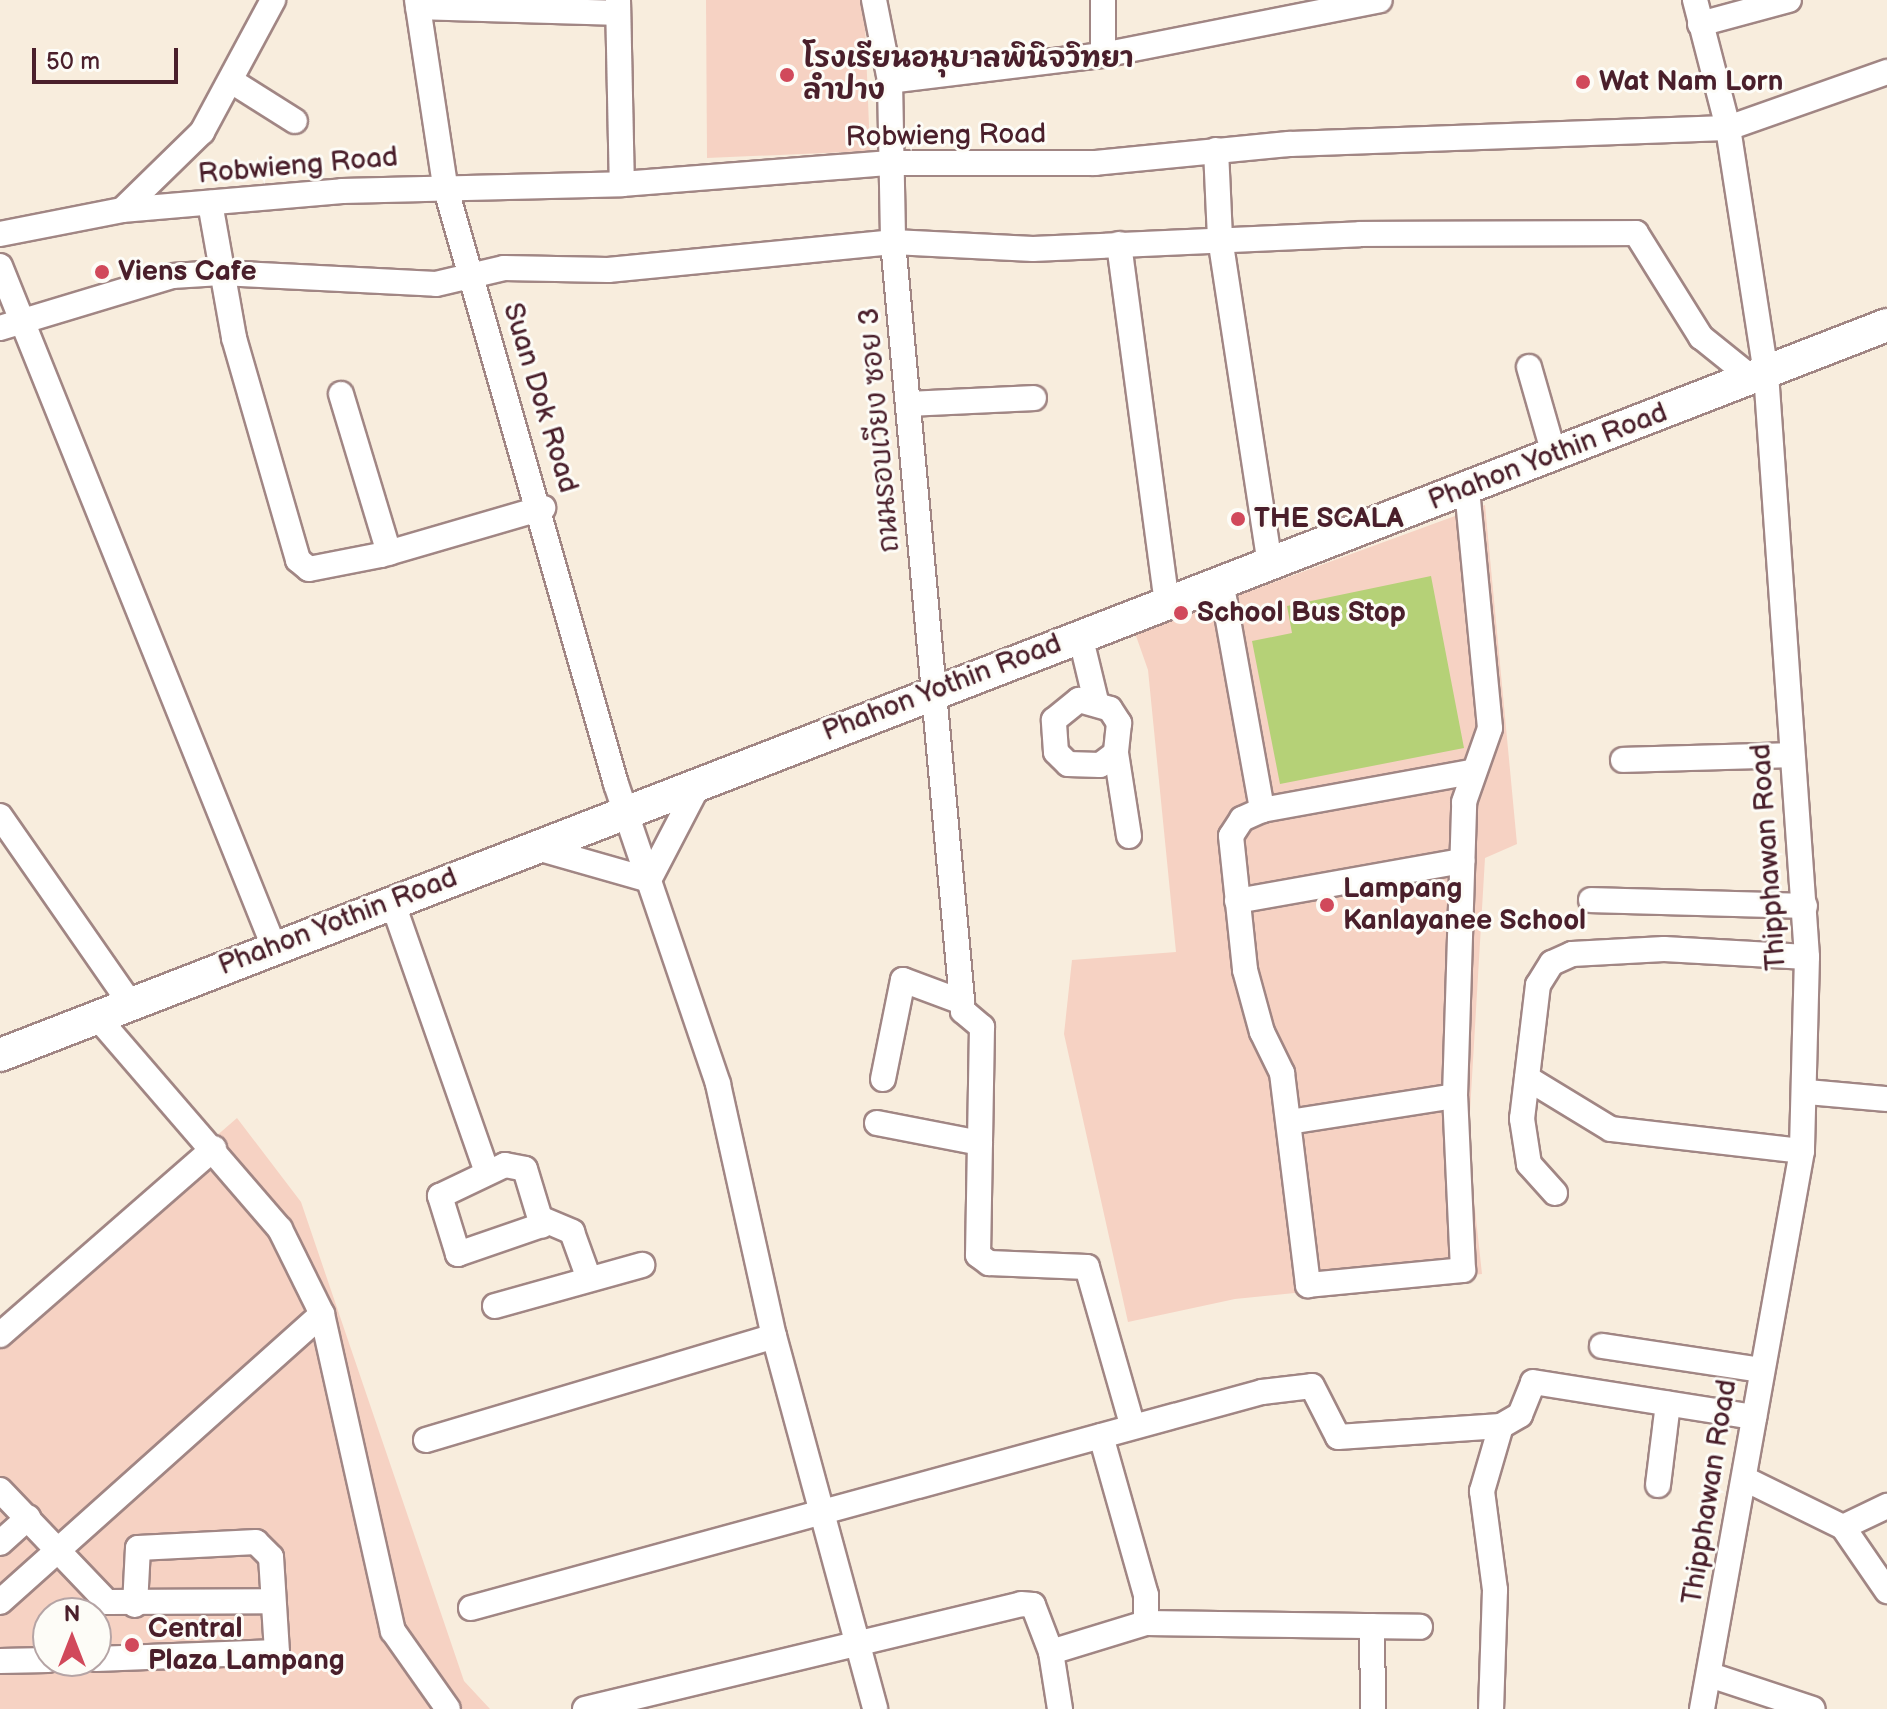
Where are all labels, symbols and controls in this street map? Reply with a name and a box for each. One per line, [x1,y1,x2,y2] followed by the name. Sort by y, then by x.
[36,32,182,82] scale bar
[803,42,1133,108] place label: โรงเรียนอนุบาลพินิจวิทยา ลำปาง
[46,47,100,76] text: 50 m
[1599,65,1783,99] place label: Wat Nam Lorn
[778,66,796,84] marker: โรงเรียนอนุบาลพินิจวิทยา ลำปาง
[1574,73,1592,91] marker: Wat Nam Lorn
[845,117,1047,155] street label: Robwieng Road
[197,141,399,191] street label: Robwieng Road
[118,255,257,289] place label: Viens Cafe
[93,263,111,281] marker: Viens Cafe
[495,299,585,497] street label: Suan Dok Road
[853,306,907,554] street label: ถนนรอบเวียง ซอย 3
[1423,396,1673,518] street label: Phahon Yothin Road
[1254,502,1404,536] place label: THE SCALA
[1229,510,1247,528] marker: THE SCALA
[1197,596,1406,630] place label: School Bus Stop
[1172,604,1190,622] marker: School Bus Stop
[817,627,1067,749] street label: Phahon Yothin Road
[1744,742,1794,972] street label: Thipphawan Road
[213,861,463,983] street label: Phahon Yothin Road
[1343,872,1586,938] place label: Lampang Kanlayanee School
[1318,896,1336,914] marker: Lampang Kanlayanee School
[1676,1377,1744,1607] street label: Thipphawan Road
[32,1597,112,1677] north arrow
[64,1601,80,1628] text: N
[148,1612,345,1678] place label: Central Plaza Lampang
[123,1636,141,1654] marker: Central Plaza Lampang

